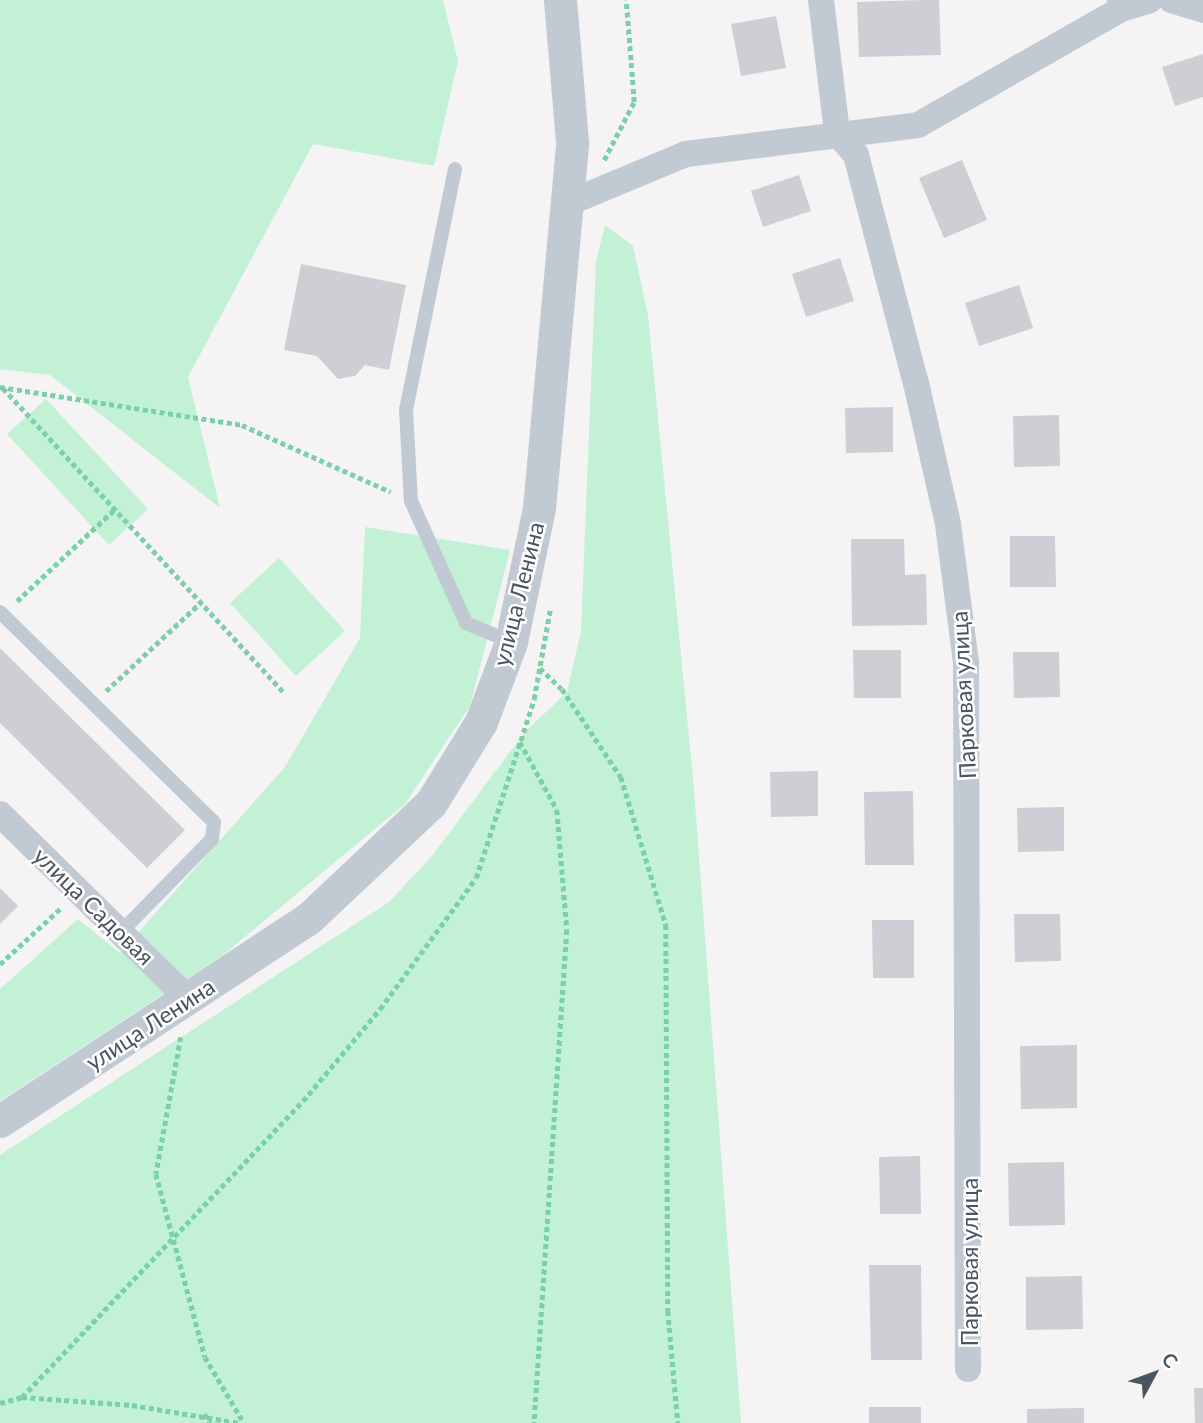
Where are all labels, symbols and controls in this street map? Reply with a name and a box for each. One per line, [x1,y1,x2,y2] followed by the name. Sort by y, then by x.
[487,519,549,669] street label: улица Ленина
[945,610,981,780] street label: Парковая улица
[28,842,160,970] street label: улица Садовая
[81,972,219,1076] street label: улица Ленина
[955,1178,983,1346] street label: Парковая улица
[1119,1339,1189,1409] north arrow
[1157,1348,1183,1372] text: С

